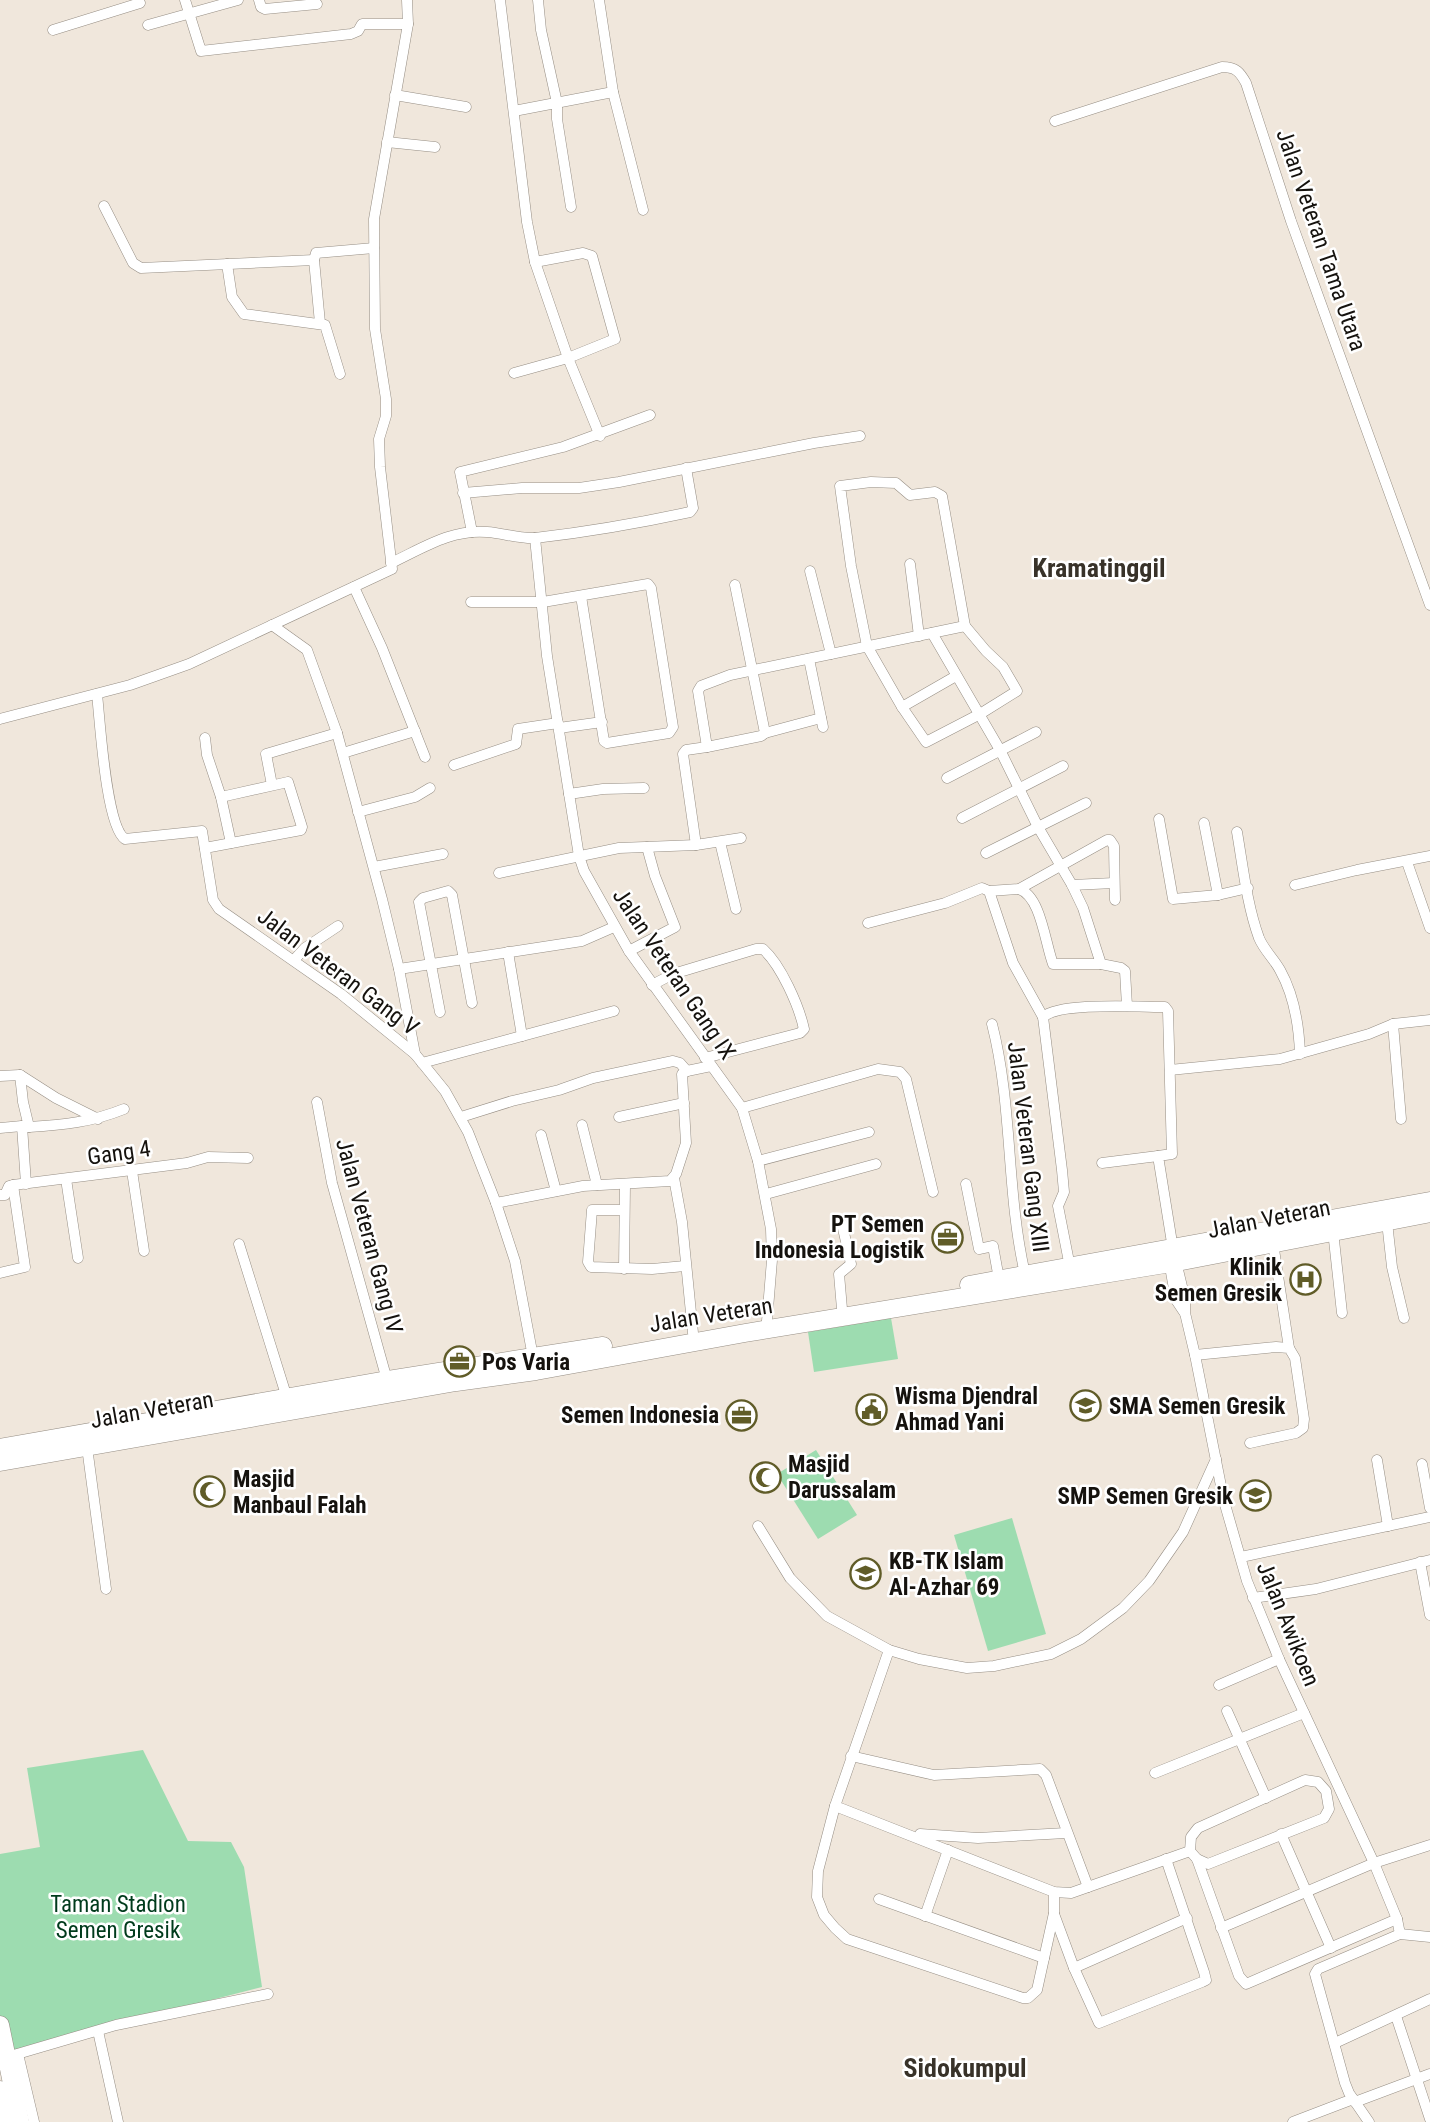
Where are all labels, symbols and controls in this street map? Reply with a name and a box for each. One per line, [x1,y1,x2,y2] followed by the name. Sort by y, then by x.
[1270,126,1372,354] street label: Jalan Veteran Tama Utara
[1033,553,1166,583] district label: Kramatinggil
[607,883,741,1065] street label: Jalan Veteran Gang IX
[252,903,424,1041] street label: Jalan Veteran Gang V
[1002,1040,1054,1254] street label: Jalan Veteran Gang XIII
[86,1135,152,1171] street label: Gang 4
[330,1136,408,1336] street label: Jalan Veteran Gang IV
[1205,1194,1333,1244] street label: Jalan Veteran
[755,1211,925,1264] place label: PT Semen Indonesia Logistik
[930,1220,964,1254] office icon: PT Semen Indonesia Logistik
[1155,1254,1283,1307] place label: Klinik Semen Gresik
[1288,1263,1322,1297] hospital icon: Klinik Semen Gresik
[647,1292,775,1338] street label: Jalan Veteran
[442,1345,476,1379] office icon: Pos Varia
[482,1349,570,1376] place label: Pos Varia
[895,1383,1038,1436] place label: Wisma Djendral Ahmad Yani
[88,1386,216,1434] street label: Jalan Veteran
[1069,1389,1103,1423] school or university icon: SMA Semen Gresik
[855,1392,889,1426] public building icon: Wisma Djendral Ahmad Yani
[1109,1393,1286,1420] place label: SMA Semen Gresik
[725,1398,759,1432] office icon: Semen Indonesia
[561,1402,719,1429] place label: Semen Indonesia
[788,1451,896,1504] place label: Masjid Darussalam
[748,1460,782,1494] mosque icon: Masjid Darussalam
[233,1466,367,1519] place label: Masjid Manbaul Falah
[193,1475,227,1509] mosque icon: Masjid Manbaul Falah
[1239,1479,1273,1513] school or university icon: SMP Semen Gresik
[1058,1483,1234,1510] place label: SMP Semen Gresik
[889,1548,1004,1601] place label: KB-TK Islam Al-Azhar 69
[849,1557,883,1591] school or university icon: KB-TK Islam Al-Azhar 69
[1251,1558,1325,1690] street label: Jalan Awikoen
[50,1891,186,1944] park label: Taman Stadion Semen Gresik
[903,2053,1027,2083] district label: Sidokumpul

